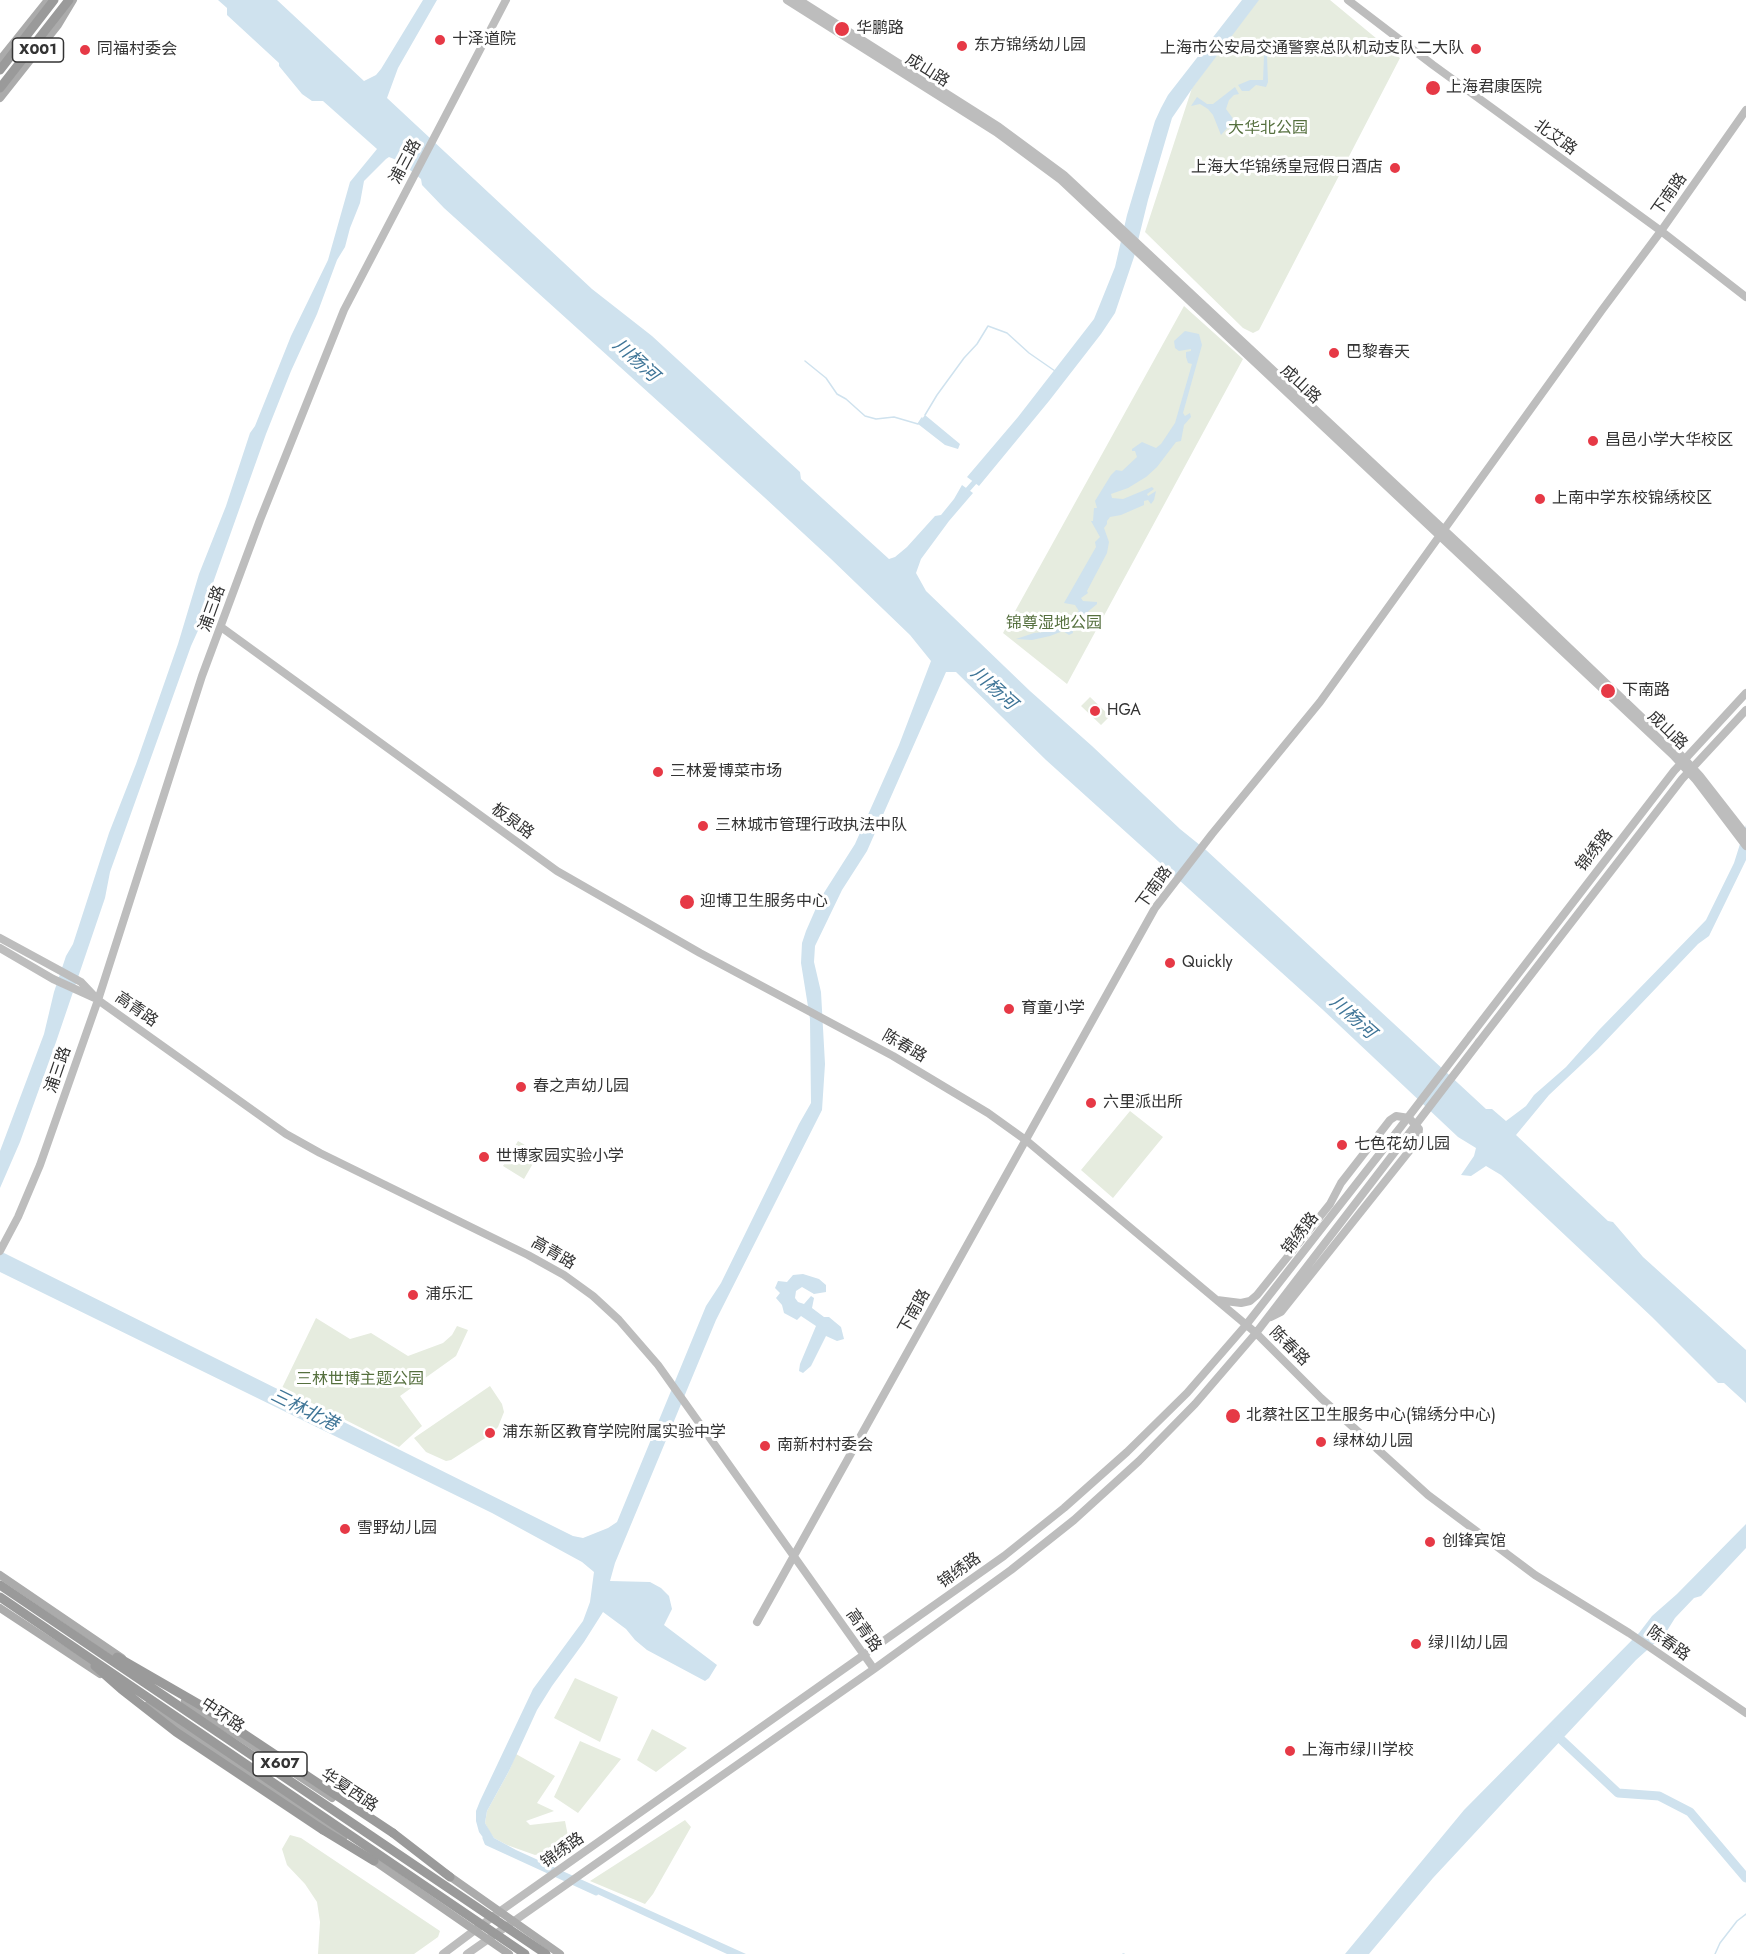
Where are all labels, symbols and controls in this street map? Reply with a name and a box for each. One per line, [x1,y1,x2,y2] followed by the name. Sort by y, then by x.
[856,19,904,39] place label: 华鹏路
[833,20,851,38] marker: 华鹏路
[452,30,516,50] place label: 十泽道院
[433,33,447,47] marker: 十泽道院
[974,36,1086,56] place label: 东方锦绣幼儿园
[12,38,63,62] road number: X001
[955,39,969,53] marker: 东方锦绣幼儿园
[1160,39,1464,59] place label: 上海市公安局交通警察总队机动支队二大队
[97,40,177,60] place label: 同福村委会
[1469,42,1483,56] marker: 上海市公安局交通警察总队机动支队二大队
[78,43,92,57] marker: 同福村委会
[902,50,952,92] street label: 成山路
[1446,78,1542,98] place label: 上海君康医院
[1424,79,1442,97] marker: 上海君康医院
[1530,116,1580,160] street label: 北艾路
[1228,119,1308,139] park label: 大华北公园
[386,136,426,188] street label: 浦三路
[1191,158,1383,178] place label: 上海大华锦绣皇冠假日酒店
[1388,161,1402,175] marker: 上海大华锦绣皇冠假日酒店
[1648,170,1692,220] street label: 下南路
[608,335,662,387] water label: 川杨河
[1346,343,1410,363] place label: 巴黎春天
[1327,346,1341,360] marker: 巴黎春天
[1276,362,1324,408] street label: 成山路
[1605,431,1733,451] place label: 昌邑小学大华校区
[1586,434,1600,448] marker: 昌邑小学大华校区
[1552,489,1712,509] place label: 上南中学东校锦绣校区
[1533,492,1547,506] marker: 上南中学东校锦绣校区
[196,583,230,635] street label: 浦三路
[1006,614,1102,634] park label: 锦尊湿地公园
[966,663,1020,715] water label: 川杨河
[1622,681,1670,701] place label: 下南路
[1599,682,1617,700] marker: 下南路
[1107,701,1141,721] place label: HGA
[1088,704,1102,718] marker: HGA
[1643,707,1691,755] street label: 成山路
[670,762,782,782] place label: 三林爱博菜市场
[651,765,665,779] marker: 三林爱博菜市场
[487,800,537,844] street label: 板泉路
[715,816,907,836] place label: 三林城市管理行政执法中队
[696,819,710,833] marker: 三林城市管理行政执法中队
[1573,826,1617,876] street label: 锦绣路
[1133,863,1177,913] street label: 下南路
[700,892,828,912] place label: 迎博卫生服务中心
[678,893,696,911] marker: 迎博卫生服务中心
[1182,953,1233,973] place label: Quickly
[1163,956,1177,970] marker: Quickly
[111,988,161,1032] street label: 高青路
[1325,992,1379,1044] water label: 川杨河
[1021,999,1085,1019] place label: 育童小学
[1002,1002,1016,1016] marker: 育童小学
[878,1027,930,1067] street label: 陈春路
[42,1044,76,1096] street label: 浦三路
[533,1077,629,1097] place label: 春之声幼儿园
[514,1080,528,1094] marker: 春之声幼儿园
[1103,1093,1183,1113] place label: 六里派出所
[1084,1096,1098,1110] marker: 六里派出所
[1354,1135,1450,1155] place label: 七色花幼儿园
[1335,1138,1349,1152] marker: 七色花幼儿园
[496,1147,624,1167] place label: 世博家园实验小学
[477,1150,491,1164] marker: 世博家园实验小学
[1279,1209,1323,1259] street label: 锦绣路
[527,1234,579,1274] street label: 高青路
[425,1285,473,1305] place label: 浦乐汇
[895,1286,935,1338] street label: 下南路
[406,1288,420,1302] marker: 浦乐汇
[1265,1323,1313,1371] street label: 陈春路
[296,1370,424,1390] park label: 三林世博主题公园
[267,1386,341,1436] water label: 三林北港
[1246,1406,1496,1426] place label: 北蔡社区卫生服务中心(锦绣分中心)
[1224,1407,1242,1425] marker: 北蔡社区卫生服务中心(锦绣分中心)
[502,1423,726,1443] place label: 浦东新区教育学院附属实验中学
[483,1426,497,1440] marker: 浦东新区教育学院附属实验中学
[1333,1432,1413,1452] place label: 绿林幼儿园
[1314,1435,1328,1449] marker: 绿林幼儿园
[777,1436,873,1456] place label: 南新村村委会
[758,1439,772,1453] marker: 南新村村委会
[357,1519,437,1539] place label: 雪野幼儿园
[338,1522,352,1536] marker: 雪野幼儿园
[1442,1532,1506,1552] place label: 创锋宾馆
[1423,1535,1437,1549] marker: 创锋宾馆
[935,1549,985,1593] street label: 锦绣路
[841,1606,885,1656] street label: 高青路
[1643,1622,1693,1666] street label: 陈春路
[1428,1634,1508,1654] place label: 绿川幼儿园
[1409,1637,1423,1651] marker: 绿川幼儿园
[197,1695,247,1737] street label: 中环路
[1302,1741,1414,1761] place label: 上海市绿川学校
[1283,1744,1297,1758] marker: 上海市绿川学校
[253,1752,307,1776] road number: X607
[317,1766,381,1816] street label: 华夏西路
[538,1829,588,1873] street label: 锦绣路

